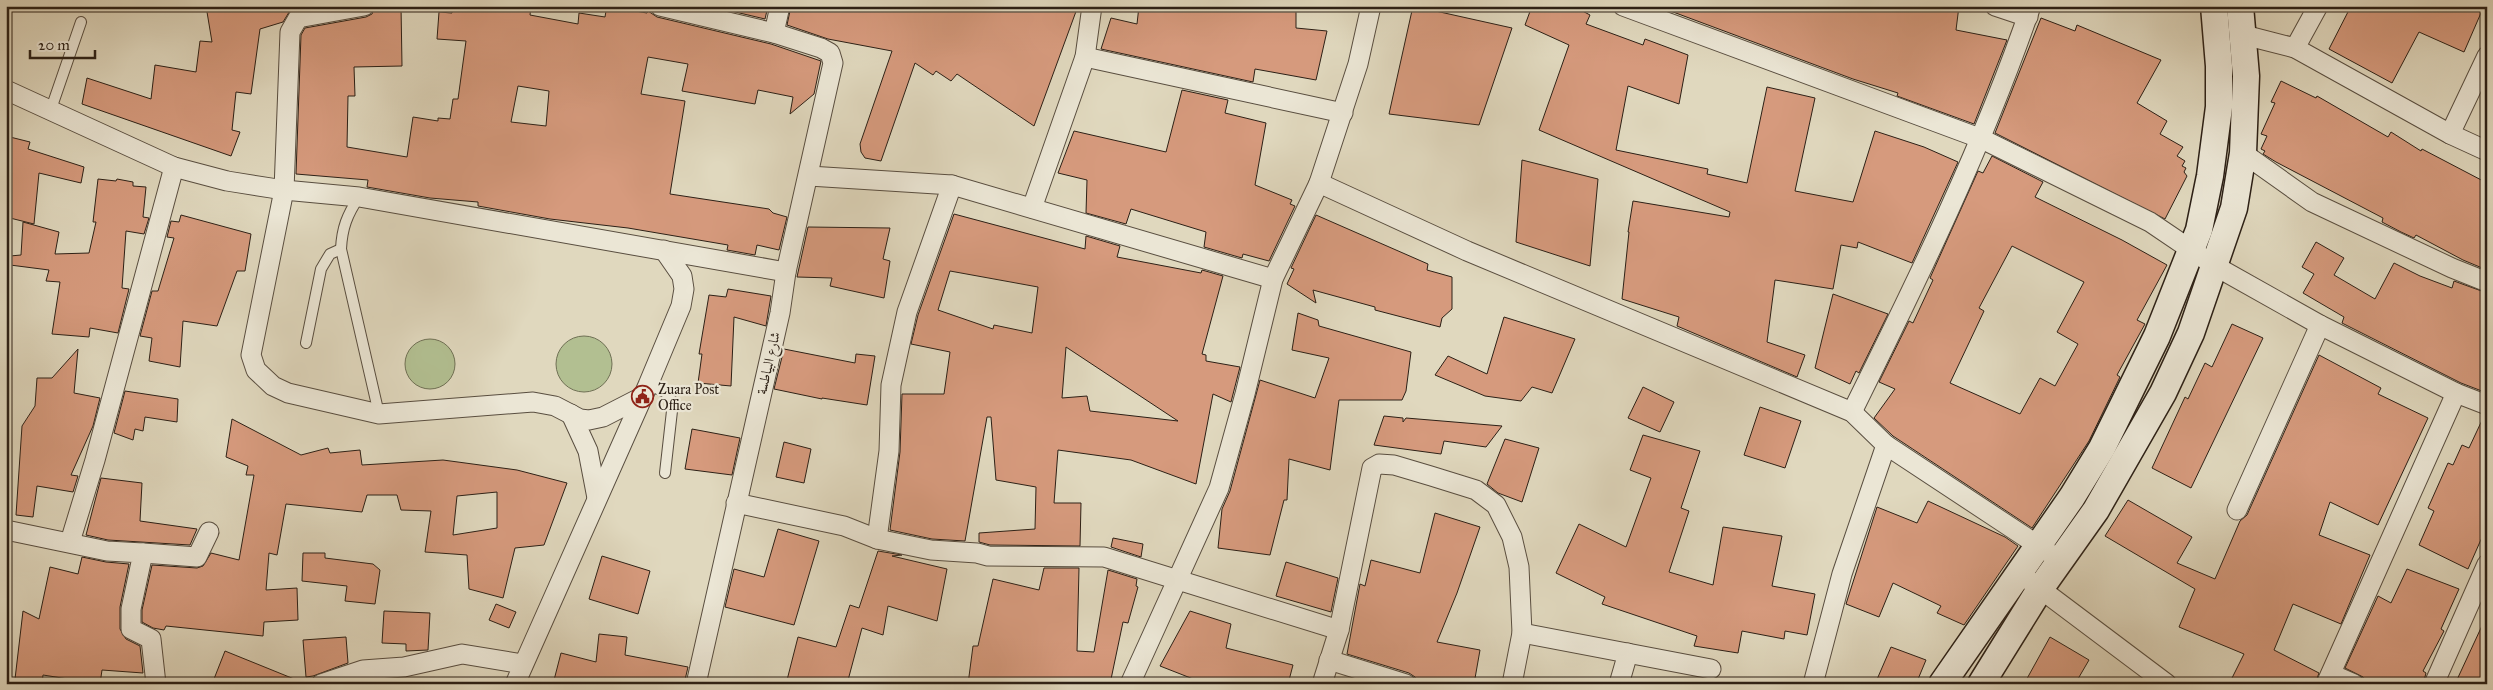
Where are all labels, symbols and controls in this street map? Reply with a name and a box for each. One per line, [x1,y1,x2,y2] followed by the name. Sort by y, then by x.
[30,28,95,60] scale bar
[38,36,70,54] text: 20 m
[753,330,787,397] street label: شارع البياطسة
[658,381,719,414] place label: Zuara Post Office
[630,385,654,409] public building icon: Zuara Post Office

